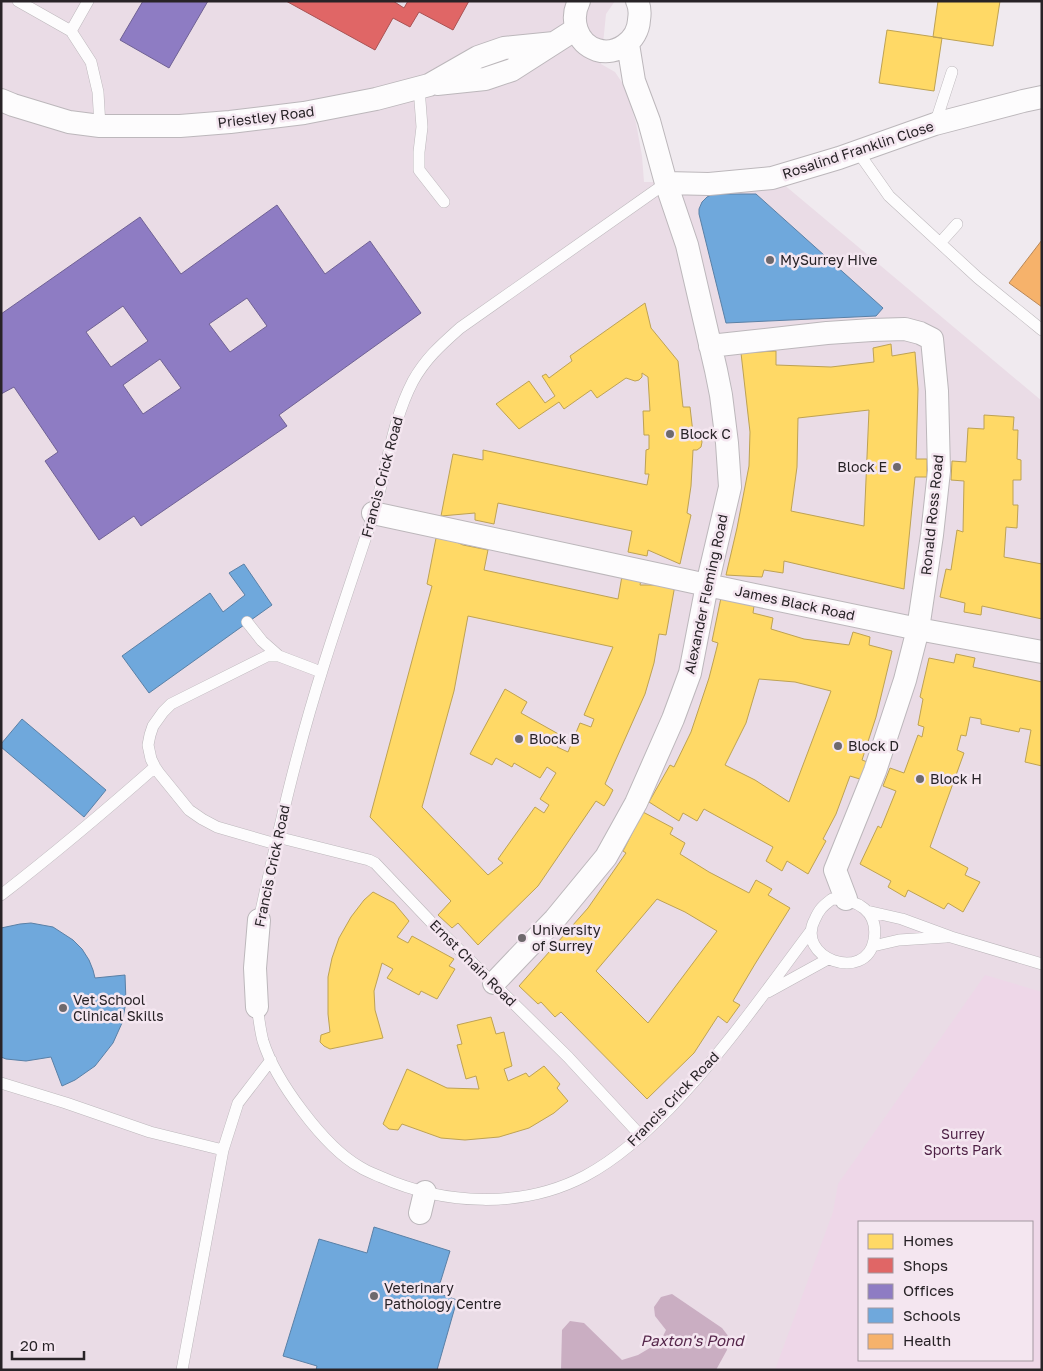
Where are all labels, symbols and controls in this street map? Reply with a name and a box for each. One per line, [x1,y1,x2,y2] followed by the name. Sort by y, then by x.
[217,102,315,131] street label: Priestley Road
[780,117,936,182] street label: Rosalind Franklin Close
[780,251,877,268] place label: MySurrey Hive
[764,254,776,266] marker: MySurrey Hive
[357,415,406,539] street label: Francis Crick Road
[680,425,731,442] place label: Block C
[664,428,676,440] marker: Block C
[917,454,946,576] street label: Ronald Ross Road
[837,458,887,475] place label: Block E
[891,461,903,473] marker: Block E
[680,512,731,675] street label: Alexander Fleming Road
[734,581,857,624] street label: James Black Road
[529,730,580,747] place label: Block B
[513,733,525,745] marker: Block B
[848,737,899,754] place label: Block D
[832,740,844,752] marker: Block D
[930,770,982,787] place label: Block H
[914,773,926,785] marker: Block H
[250,803,293,929] street label: Francis Crick Road
[427,916,520,1009] street label: Ernst Chain Road
[532,921,601,954] place label: University of Surrey
[516,932,528,944] marker: University of Surrey
[73,991,164,1024] place label: Vet School Clinical Skills
[57,1002,69,1014] marker: Vet School Clinical Skills
[623,1048,722,1149] street label: Francis Crick Road
[924,1125,1002,1158] park label: Surrey Sports Park
[858,1221,1033,1361] legend
[903,1231,953,1249] text: Homes
[903,1256,948,1274] text: Shops
[384,1279,501,1312] place label: Veterinary Pathology Centre
[903,1281,954,1299] text: Offices
[368,1290,380,1302] marker: Veterinary Pathology Centre
[903,1306,961,1324] text: Schools
[12,1328,85,1360] scale bar
[641,1331,745,1349] water label: Paxton's Pond
[903,1331,951,1349] text: Health
[20,1336,55,1354] text: 20 m

